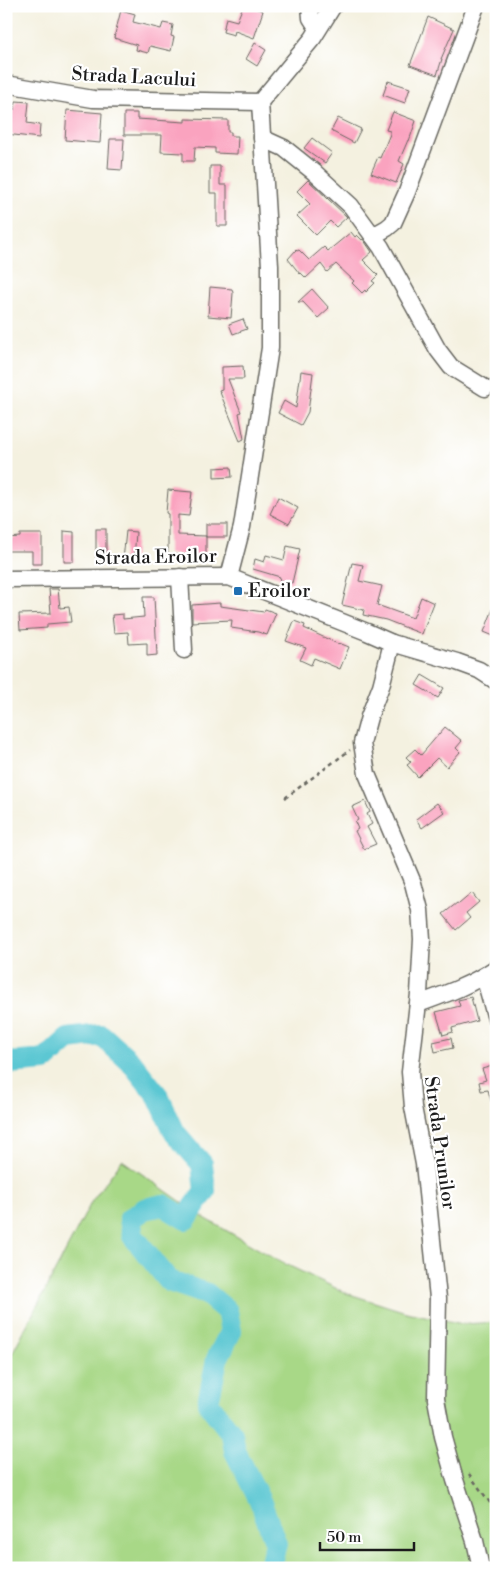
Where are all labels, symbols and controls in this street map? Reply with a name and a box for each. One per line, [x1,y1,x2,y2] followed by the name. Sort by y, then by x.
[71,62,197,92] street label: Strada Lacului
[95,544,217,570] street label: Strada Eroilor
[248,579,311,603] place label: Eroilor
[232,585,244,597] marker: Eroilor
[419,1075,461,1211] street label: Strada Prunilor
[320,1519,413,1551] scale bar
[327,1528,361,1547] text: 50 m

